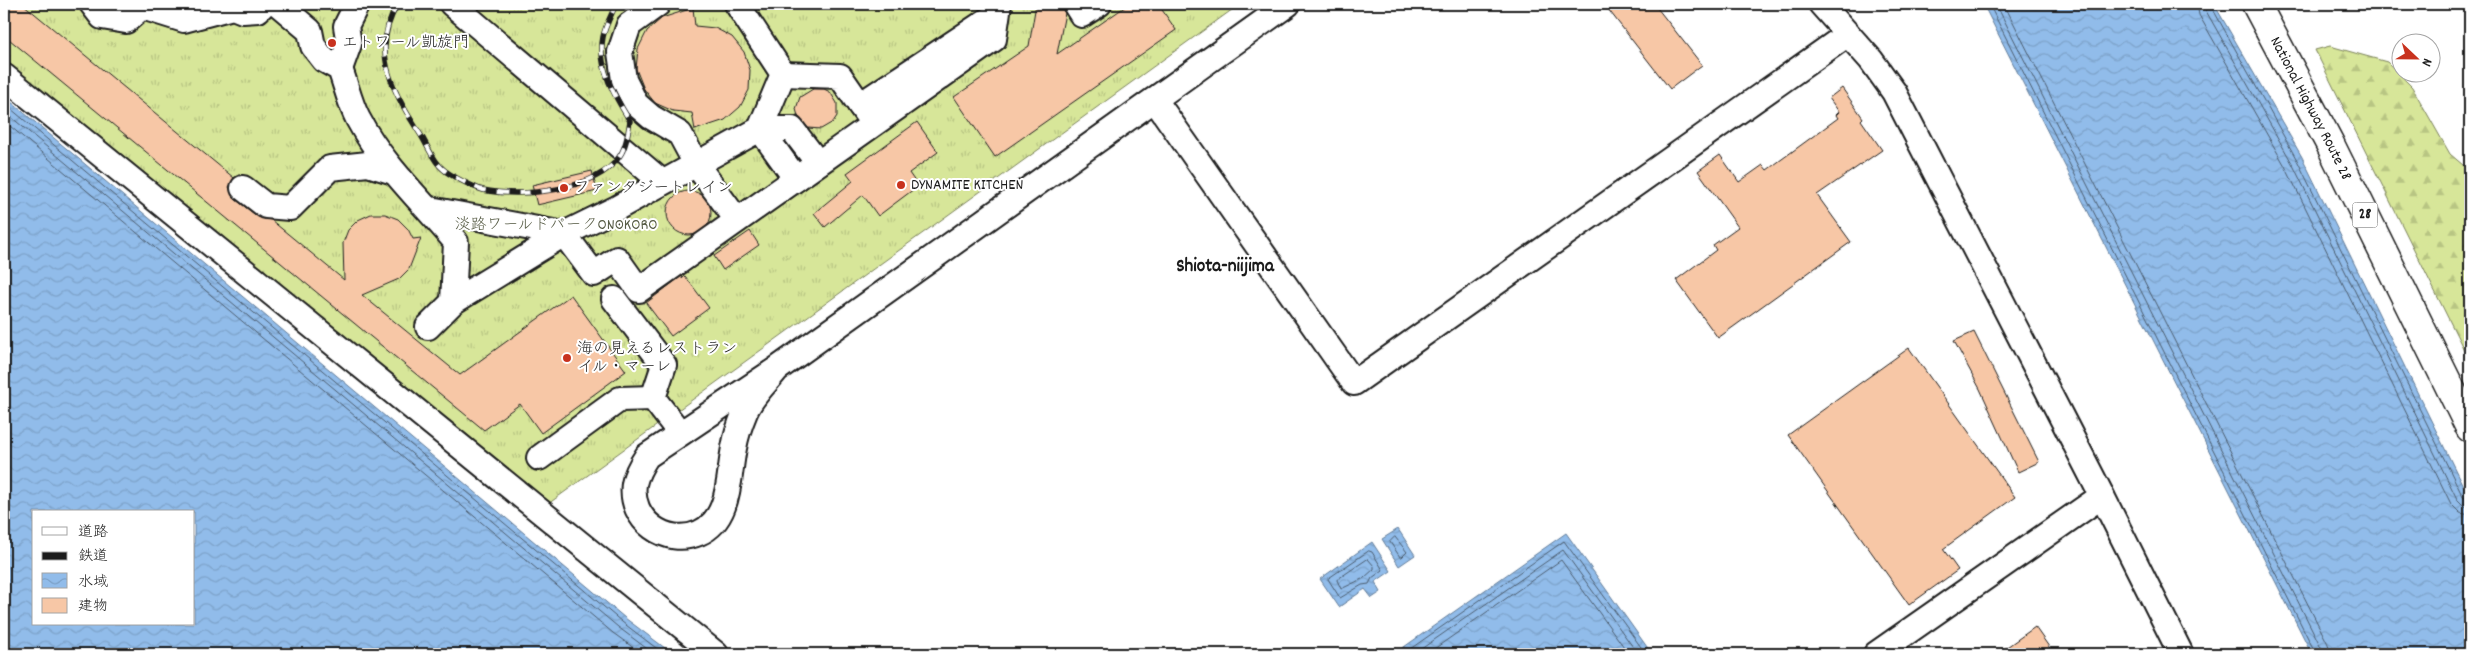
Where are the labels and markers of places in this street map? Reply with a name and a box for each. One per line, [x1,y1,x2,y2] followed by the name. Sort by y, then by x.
[342,32,469,55] place label: エトワール凱旋門
[326,37,338,49] marker: エトワール凱旋門
[911,174,1024,197] place label: DYNAMITE KITCHEN
[574,177,733,200] place label: ファンタジートレイン
[895,179,907,191] marker: DYNAMITE KITCHEN
[558,182,570,194] marker: ファンタジートレイン
[577,338,737,379] place label: 海の見えるレストラン イル・マーレ
[561,352,573,364] marker: 海の見えるレストラン イル・マーレ

